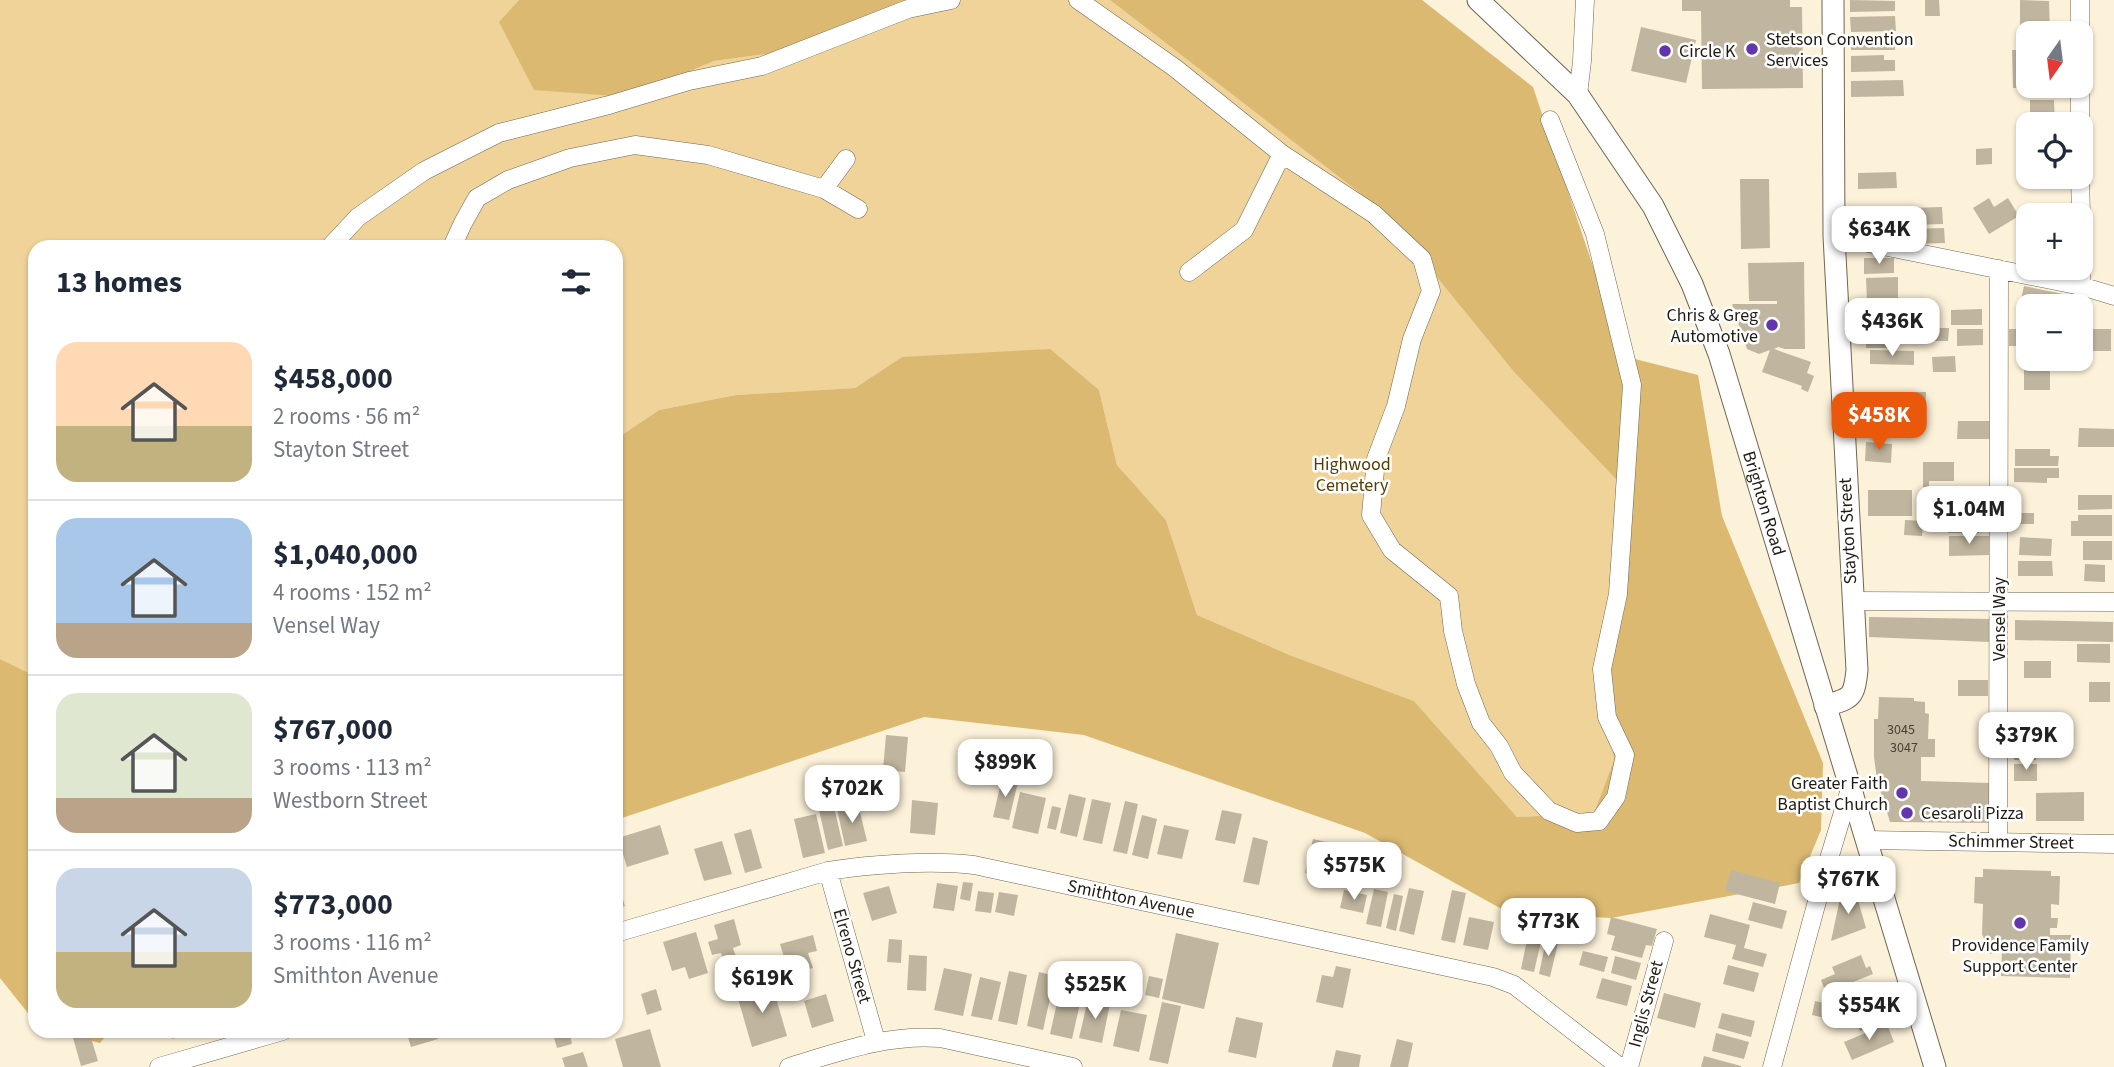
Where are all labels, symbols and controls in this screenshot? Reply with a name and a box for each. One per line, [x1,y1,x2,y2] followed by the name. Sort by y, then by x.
[2016,21,2093,98] north arrow
[2016,21,2093,371] map controls
[1766,27,1914,73] place label: Stetson Convention Services
[1679,39,1736,64] place label: Circle K
[1744,41,1760,57] marker: Stetson Convention Services
[1657,43,1673,59] marker: Circle K
[2016,112,2093,189] button: locate
[2016,203,2093,280] button: +
[1830,206,1928,266] pin: $634K
[1848,212,1910,245] text: $634K
[56,261,182,304] text: 13 homes
[557,263,595,301] icon: filters
[2016,294,2093,371] button: −
[1843,298,1941,358] pin: $436K
[1667,303,1758,349] place label: Chris & Greg Automotive
[1861,304,1923,337] text: $436K
[1764,317,1780,333] marker: Chris & Greg Automotive
[273,357,393,400] text: $458,000
[112,370,196,454] icon: home
[1830,392,1928,452] pin: $458K
[1848,398,1910,431] text: $458K
[273,400,420,433] text: 2 rooms · 56 m²
[273,433,409,466] text: Stayton Street
[1737,448,1792,558] street label: Brighton Road
[1313,452,1391,498] park label: Highwood Cemetery
[1833,477,1863,585] street label: Stayton Street
[1912,486,2026,546] pin: $1.04M
[1932,492,2006,525] text: $1.04M
[273,533,418,576] text: $1,040,000
[112,546,196,630] icon: home
[273,576,432,609] text: 4 rooms · 152 m²
[1987,577,2012,661] street label: Vensel Way
[273,609,380,642] text: Vensel Way
[273,708,393,751] text: $767,000
[1977,712,2075,772] pin: $379K
[1995,718,2057,751] text: $379K
[1887,720,1915,740] house number: 3045
[112,721,196,805] icon: home
[1890,738,1918,758] house number: 3047
[956,740,1054,799] pin: $899K
[974,745,1036,778] text: $899K
[273,751,432,784] text: 3 rooms · 113 m²
[803,766,901,825] pin: $702K
[821,771,883,804] text: $702K
[1777,771,1888,817] place label: Greater Faith Baptist Church
[273,784,427,817] text: Westborn Street
[1894,785,1910,801] marker: Greater Faith Baptist Church
[1921,801,2024,826] place label: Cesaroli Pizza
[1899,805,1915,821] marker: Cesaroli Pizza
[1948,828,2074,856] street label: Schimmer Street
[1305,842,1403,902] pin: $575K
[1323,848,1385,881] text: $575K
[1799,856,1897,916] pin: $767K
[1817,862,1879,895] text: $767K
[1065,873,1197,925] street label: Smithton Avenue
[273,883,393,926] text: $773,000
[112,896,196,980] icon: home
[1499,898,1597,958] pin: $773K
[1517,904,1579,937] text: $773K
[827,906,877,1006] street label: Elreno Street
[2012,915,2028,931] marker: Providence Family Support Center
[273,926,432,959] text: 3 rooms · 116 m²
[1951,933,2089,979] place label: Providence Family Support Center
[713,956,811,1015] pin: $619K
[1622,958,1670,1050] street label: Inglis Street
[273,959,438,992] text: Smithton Avenue
[731,961,793,994] text: $619K
[1046,962,1144,1021] pin: $525K
[1064,967,1126,1000] text: $525K
[1820,982,1918,1042] pin: $554K
[1838,988,1900,1021] text: $554K

